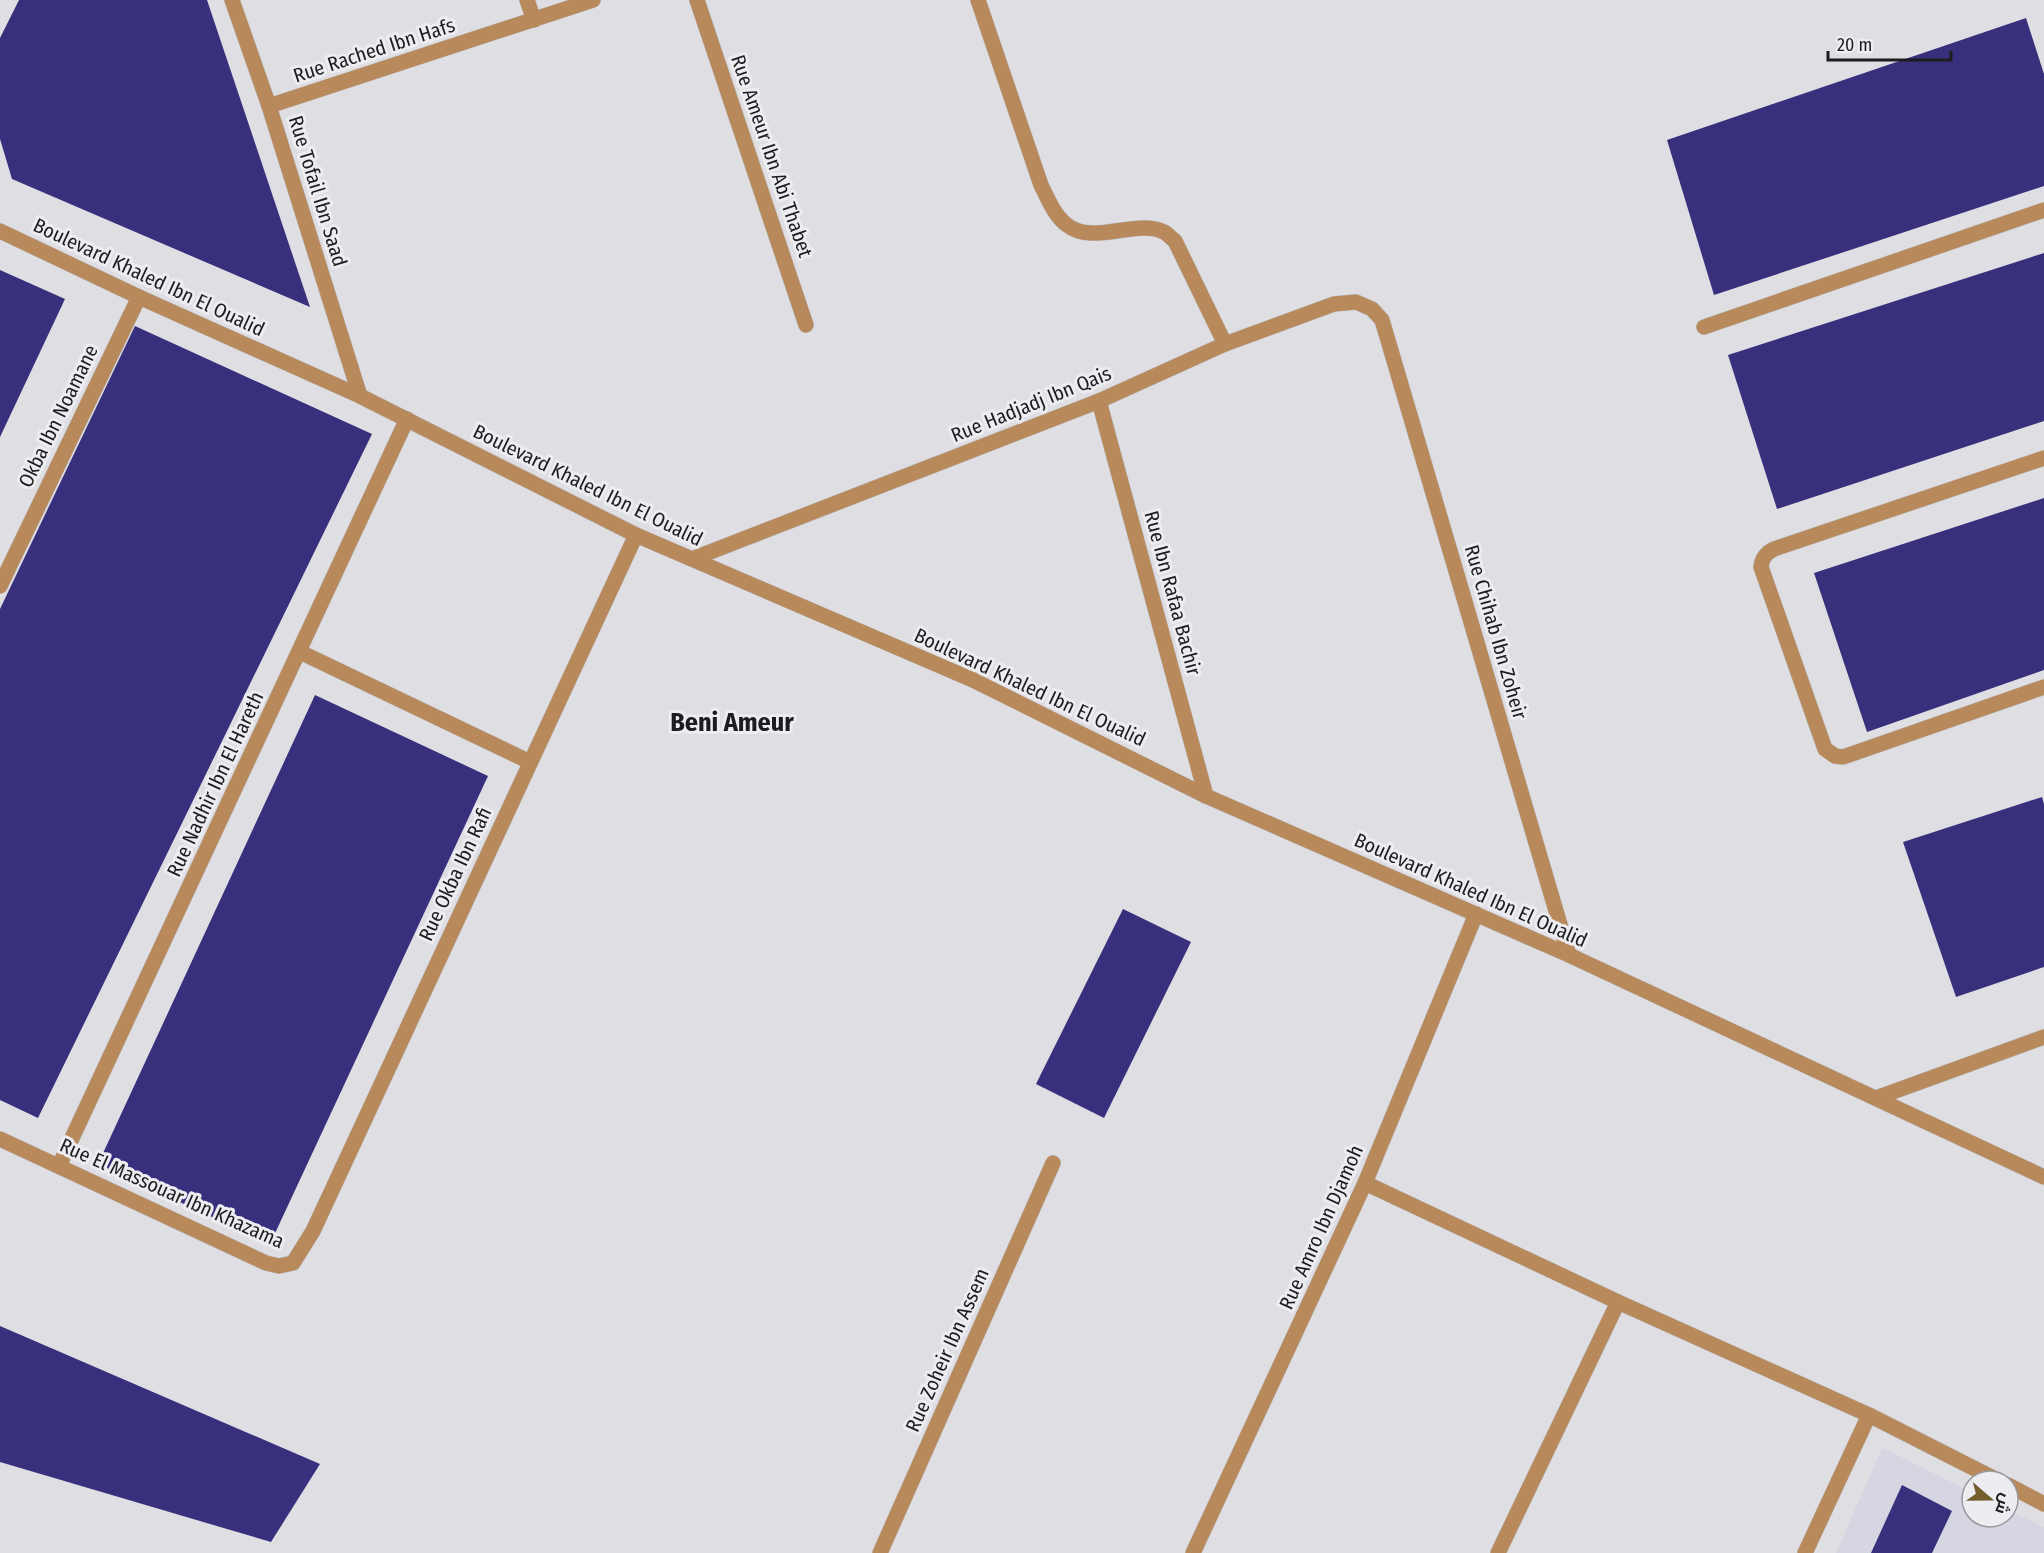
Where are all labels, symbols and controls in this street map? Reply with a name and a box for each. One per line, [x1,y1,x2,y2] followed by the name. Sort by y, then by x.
[290,13,458,87] street label: Rue Rached Ibn Hafs
[1828,24,1951,62] scale bar
[1837,34,1872,56] text: 20 m
[726,52,818,261] street label: Rue Ameur Ibn Abi Thabet
[284,113,352,269] street label: Rue Tofail Ibn Saad
[30,213,268,341] street label: Boulevard Khaled Ibn El Oualid
[13,341,103,491] street label: Okba Ibn Noamane
[947,361,1115,447] street label: Rue Hadjadj Ibn Qais
[469,419,707,551] street label: Boulevard Khaled Ibn El Oualid
[1139,508,1207,678] street label: Rue Ibn Rafaa Bachir
[1460,542,1532,722] street label: Rue Chihab Ibn Zoheir
[911,623,1149,751] street label: Boulevard Khaled Ibn El Oualid
[162,688,268,880] street label: Rue Nadhir Ibn El Hareth
[670,707,794,738] district label: Beni Ameur
[414,803,496,945] street label: Rue Okba Ibn Rafi
[1351,828,1591,952] street label: Boulevard Khaled Ibn El Oualid
[56,1133,288,1253] street label: Rue El Massouar Ibn Khazama
[1274,1141,1368,1313] street label: Rue Amro Ibn Djamoh
[900,1265,994,1435] street label: Rue Zoheir Ibn Assem
[1960,1469,2020,1529] north arrow
[1991,1491,2016,1517] text: ش

